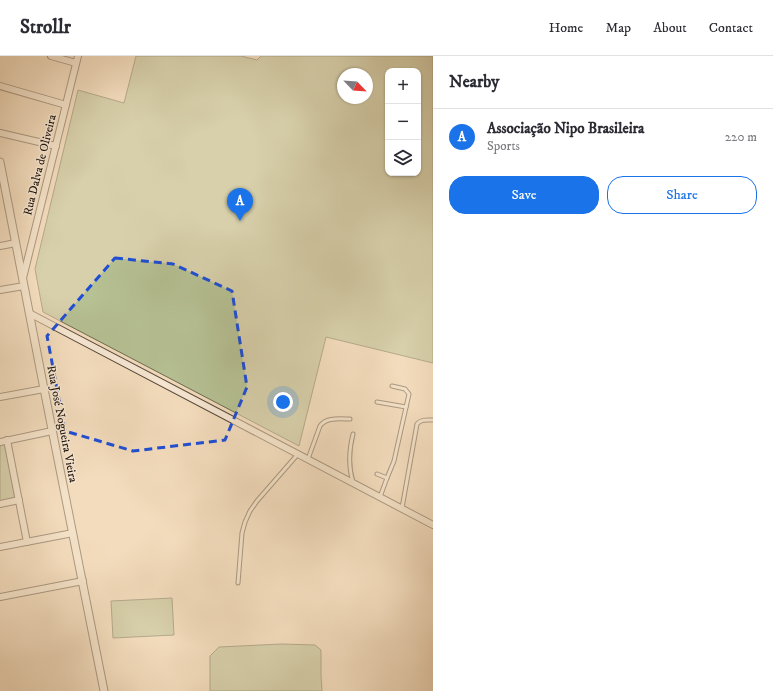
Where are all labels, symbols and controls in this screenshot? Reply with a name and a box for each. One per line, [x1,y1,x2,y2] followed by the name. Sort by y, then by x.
[20,16,71,39] text: Strollr
[549,19,583,37] text: Home
[605,19,631,37] text: Map
[653,19,687,37] text: About
[709,19,753,37] text: Contact
[337,68,373,104] north arrow
[385,68,421,176] map controls
[385,68,421,104] button: +
[449,71,499,93] text: Nearby
[385,104,421,140] button: −
[20,112,60,217] street label: Rua Dalva de Oliveira
[487,119,644,138] text: Associação Nipo Brasileira
[458,129,466,145] text: A
[725,129,757,145] text: 220 m
[487,138,520,154] text: Sports
[385,140,421,176] button: layers
[449,176,599,214] button: Save
[607,176,757,214] button: Share
[227,188,253,221] pin: A
[43,364,81,485] street label: Rua José Nogueira Vieira
[273,392,293,412] your location

